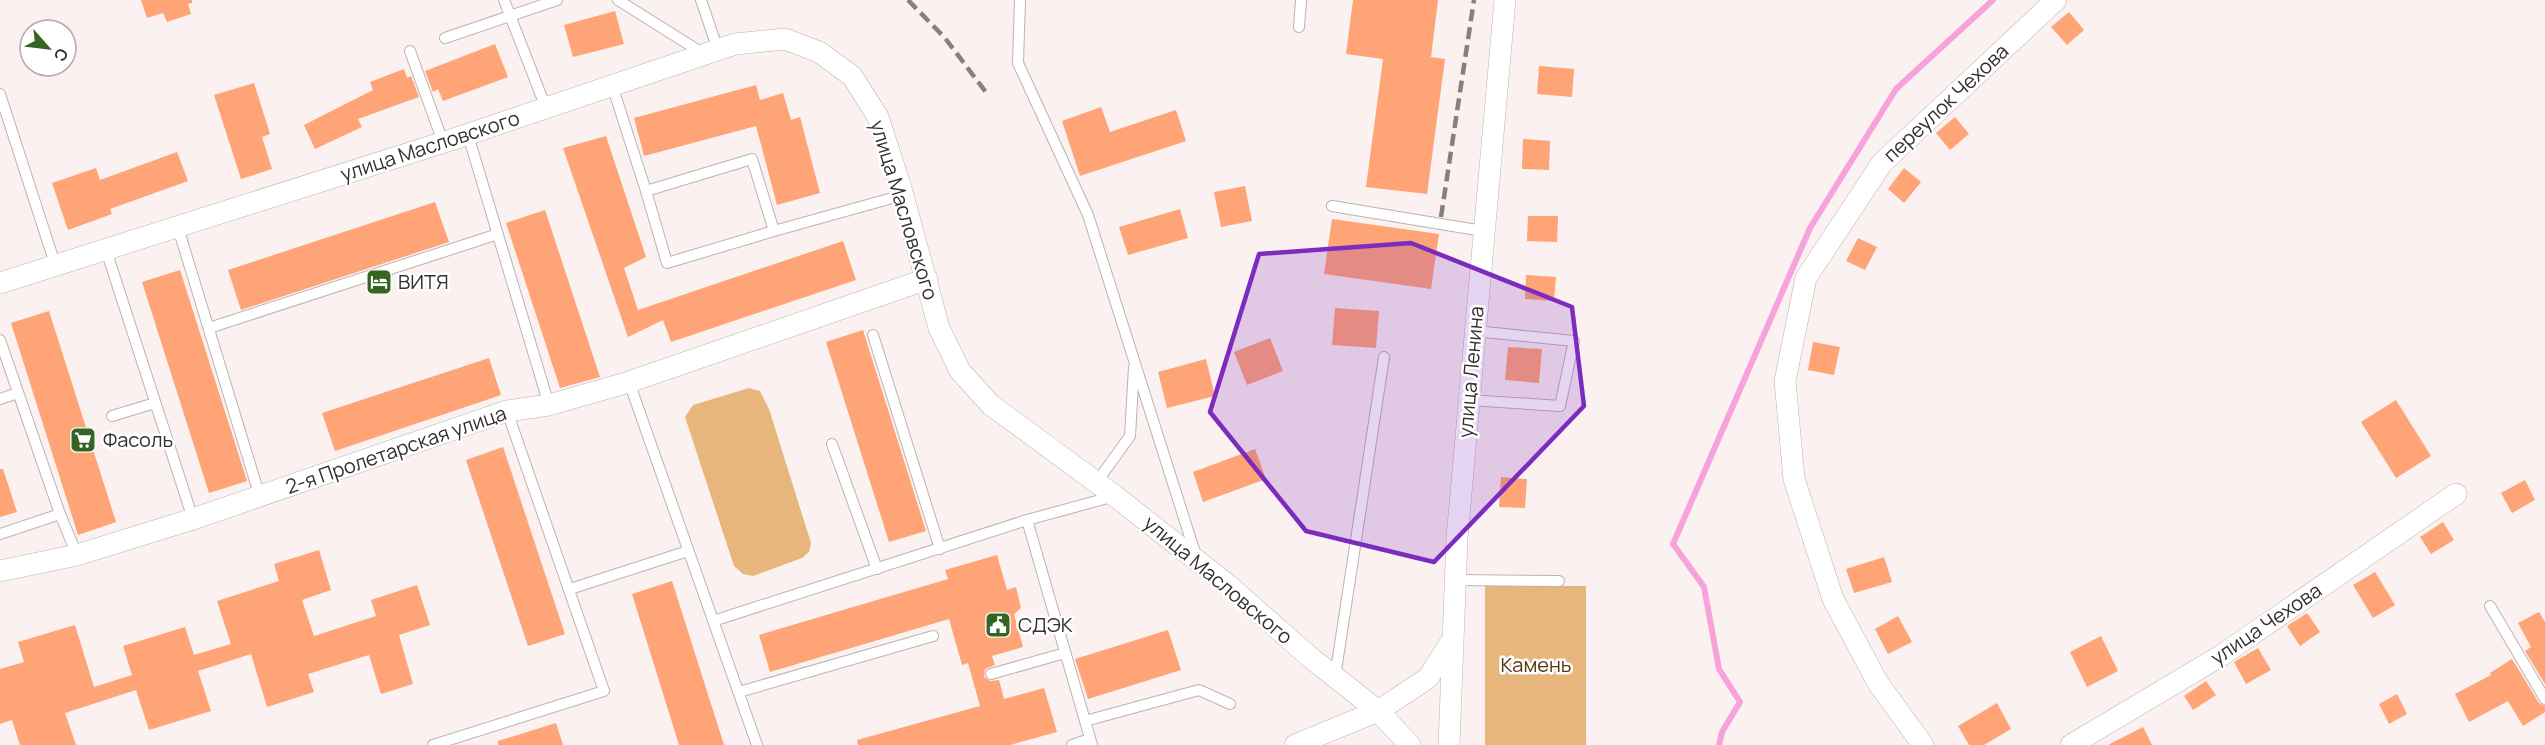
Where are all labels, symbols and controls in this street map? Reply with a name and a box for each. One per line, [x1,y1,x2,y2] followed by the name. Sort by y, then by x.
[18,18,78,78] north arrow
[1877,38,2014,168] street label: переулок Чехова
[49,45,74,66] text: С
[337,104,523,187] street label: улица Масловского
[864,117,945,303] street label: улица Масловского
[364,267,394,297] hotel icon: ВИТЯ
[398,268,449,295] place label: ВИТЯ
[1451,305,1490,439] street label: улица Ленина
[282,399,510,500] street label: 2-я Пролетарская улица
[68,425,98,455] supermarket icon: Фасоль
[103,426,173,453] place label: Фасоль
[1138,509,1299,650] street label: улица Масловского
[2205,576,2327,671] street label: улица Чехова
[983,610,1013,640] public building icon: СДЭК
[1018,611,1073,638] place label: СДЭК
[1500,651,1572,678] park label: Камень

